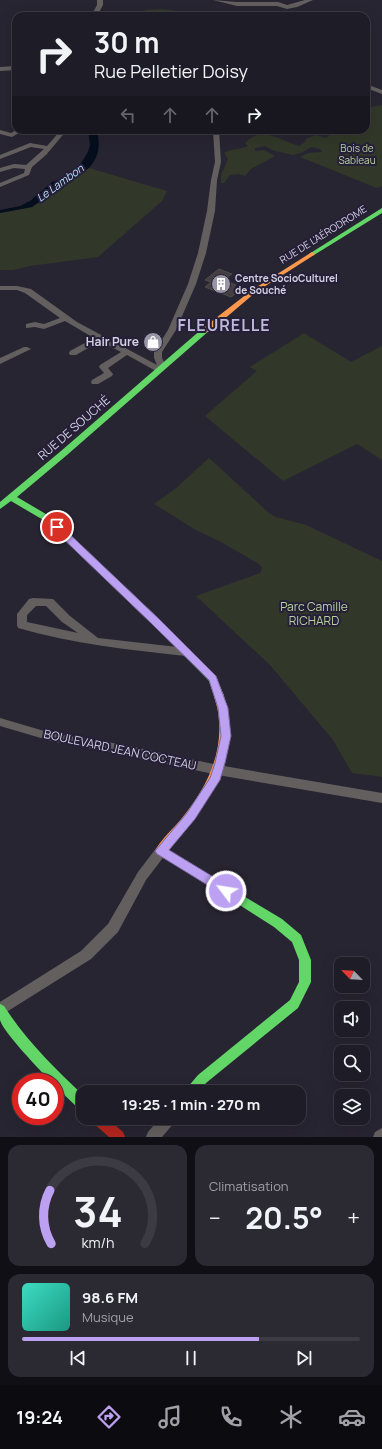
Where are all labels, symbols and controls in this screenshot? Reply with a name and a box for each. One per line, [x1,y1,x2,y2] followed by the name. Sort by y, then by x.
[94,23,159,61] text: 30 m
[28,28,80,80] icon: right
[94,59,248,83] text: Rue Pelletier Doisy
[117,104,139,126] icon: left
[159,104,181,126] icon: ahead
[201,104,223,126] icon: ahead
[243,104,265,126] icon: right
[338,141,376,167] park label: Bois de Sableau
[33,160,87,205] water label: Le Lambon
[277,201,369,266] street label: RUE DE L'AÉRODROME
[235,271,338,297] place label: Centre SocioCulturel de Souché
[210,273,232,295] building icon: Centre SocioCulturel de Souché
[177,314,271,336] district label: FLEURELLE
[142,331,164,353] shop icon: Hair Pure
[86,333,139,350] place label: Hair Pure
[34,391,114,464] street label: RUE DE SOUCHÉ
[40,510,74,544] pin
[46,516,68,538] icon: arrive
[280,598,348,629] park label: Parc Camille RICHARD
[42,725,198,774] street label: BOULEVARD JEAN COCTEAU
[205,870,247,912] position arrow
[334,957,370,993] north arrow
[334,957,370,1125] map controls
[334,1001,370,1037] button: sound
[334,1045,370,1081] button: search
[12,1073,64,1125] speed limit sign: 40
[334,1089,370,1125] button: layers
[122,1094,260,1115] text: 19:25 · 1 min · 270 m
[209,1177,289,1195] text: Climatisation
[73,1182,122,1238] text: 34
[245,1197,323,1238] text: 20.5°
[209,1203,221,1233] text: −
[347,1203,360,1233] text: +
[81,1232,114,1251] text: km/h
[82,1287,138,1308] text: 98.6 FM
[82,1308,134,1326] text: Musique
[67,1347,89,1369] icon: previous
[180,1347,202,1369] icon: pause
[293,1347,315,1369] icon: next
[95,1403,123,1431] icon: directions
[156,1403,184,1431] icon: music
[217,1403,245,1431] icon: phone
[277,1403,305,1431] icon: climate
[338,1403,366,1431] icon: car
[16,1405,63,1429] text: 19:24

